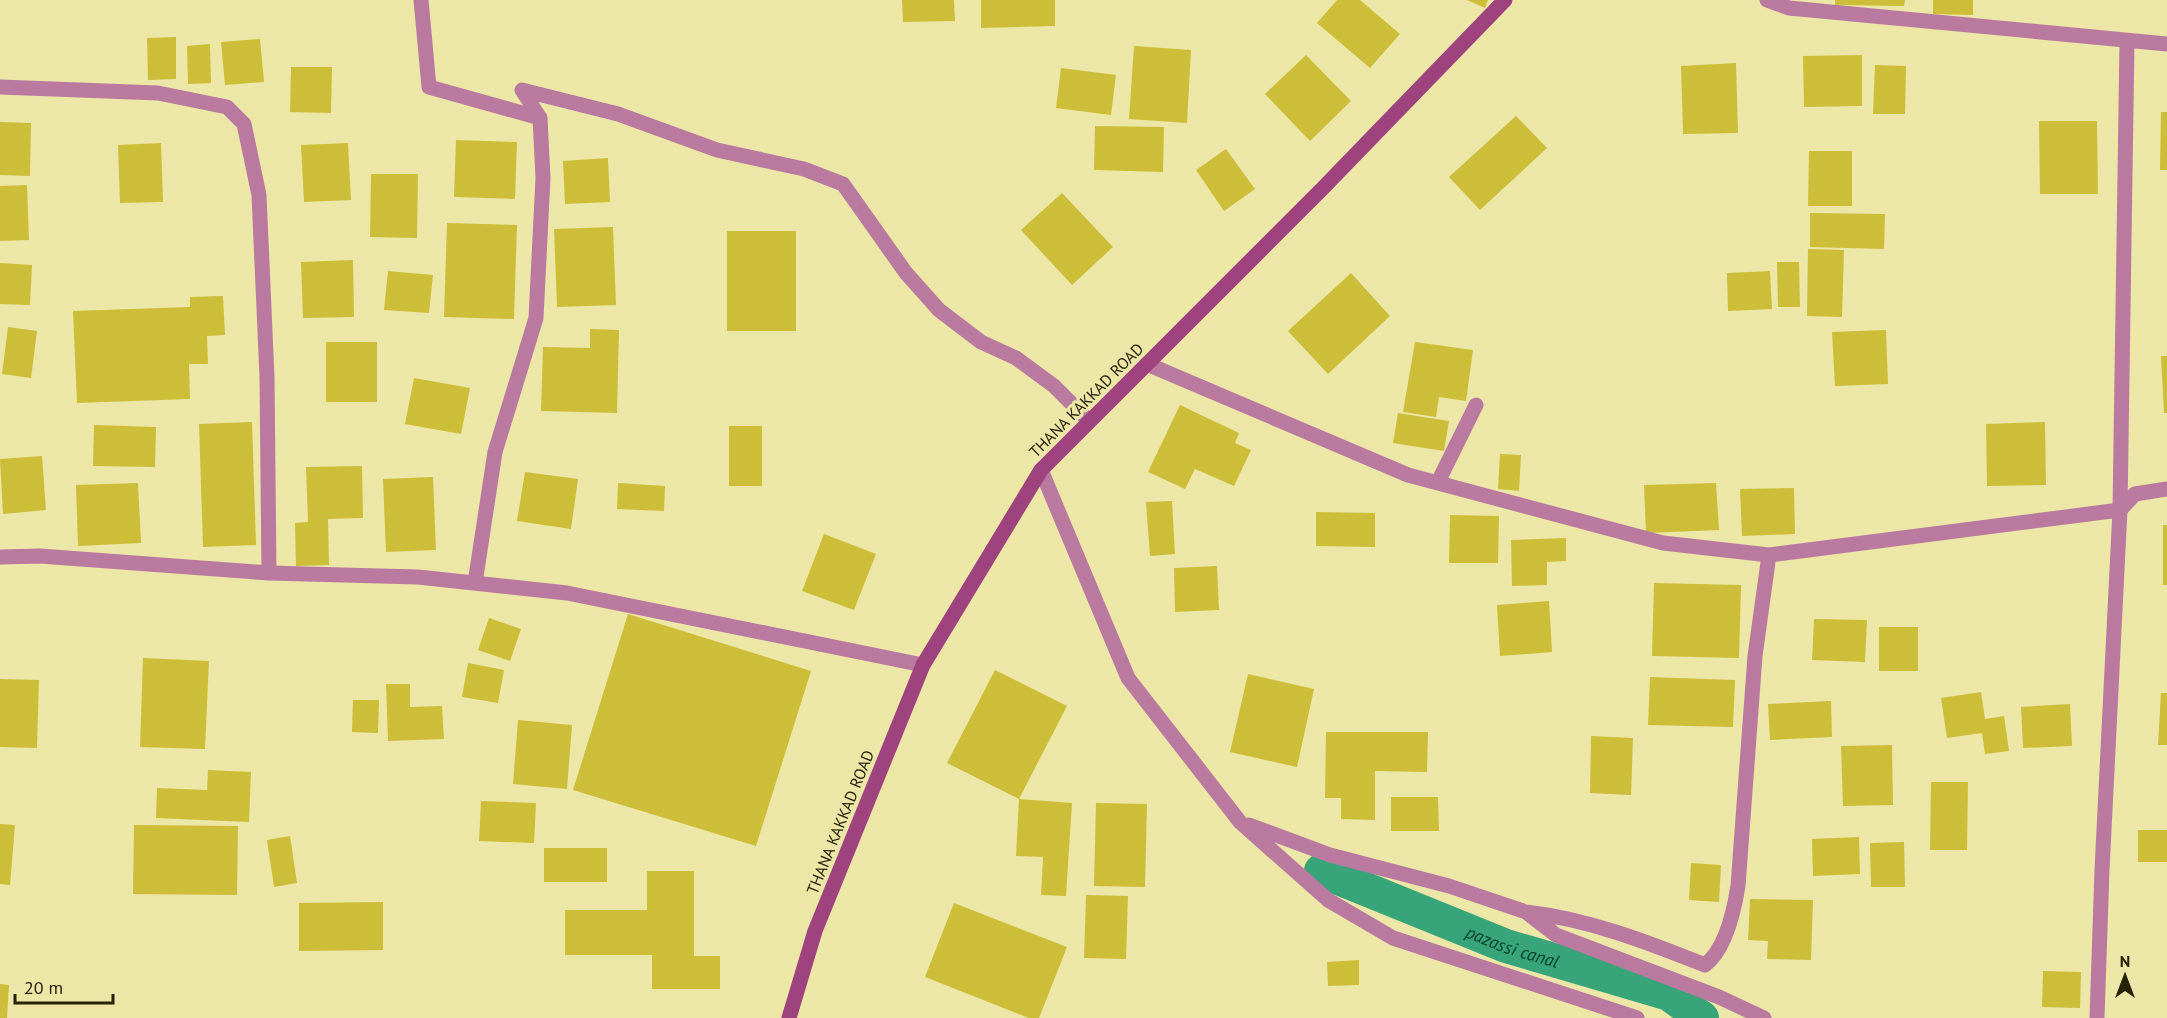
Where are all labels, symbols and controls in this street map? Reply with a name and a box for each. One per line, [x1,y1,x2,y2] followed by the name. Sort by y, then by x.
[1025,339,1147,461] street label: THANA KAKKAD ROAD
[802,747,878,897] street label: THANA KAKKAD ROAD
[1462,919,1562,973] water label: pazassi canal
[2095,946,2155,1006] north arrow
[2120,951,2130,971] text: N
[15,967,112,1005] scale bar
[24,976,63,999] text: 20 m

